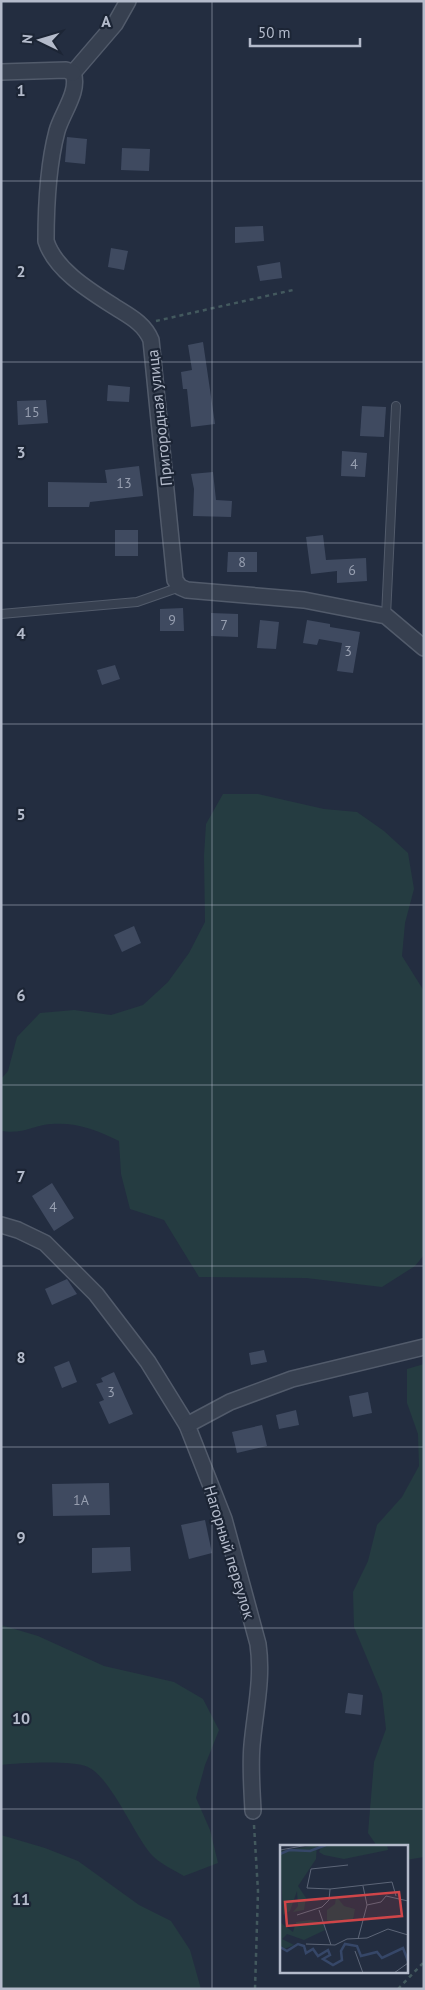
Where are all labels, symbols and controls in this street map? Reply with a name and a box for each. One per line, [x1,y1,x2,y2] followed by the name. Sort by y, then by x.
[101,11,111,31] text: A
[15,15,65,65] north arrow
[250,15,360,47] scale bar
[258,23,291,42] text: 50 m
[18,33,36,44] text: N
[16,80,26,100] text: 1
[16,261,26,281] text: 2
[142,349,176,487] street label: Пригородная улица
[24,403,40,421] house number: 15
[16,442,26,462] text: 3
[350,455,358,473] house number: 4
[116,474,132,492] house number: 13
[238,553,246,571] house number: 8
[348,561,356,579] house number: 6
[168,611,176,629] house number: 9
[220,616,228,634] house number: 7
[16,623,26,643] text: 4
[344,642,352,660] house number: 3
[16,804,26,824] text: 5
[16,985,26,1005] text: 6
[16,1166,26,1186] text: 7
[49,1198,57,1216] house number: 4
[16,1347,26,1367] text: 8
[107,1383,115,1401] house number: 3
[200,1483,260,1621] street label: Нагорный переулок
[73,1491,90,1509] house number: 1А
[16,1527,26,1547] text: 9
[12,1708,30,1728] text: 10
[280,1845,408,1972] inset map
[12,1889,30,1909] text: 11

